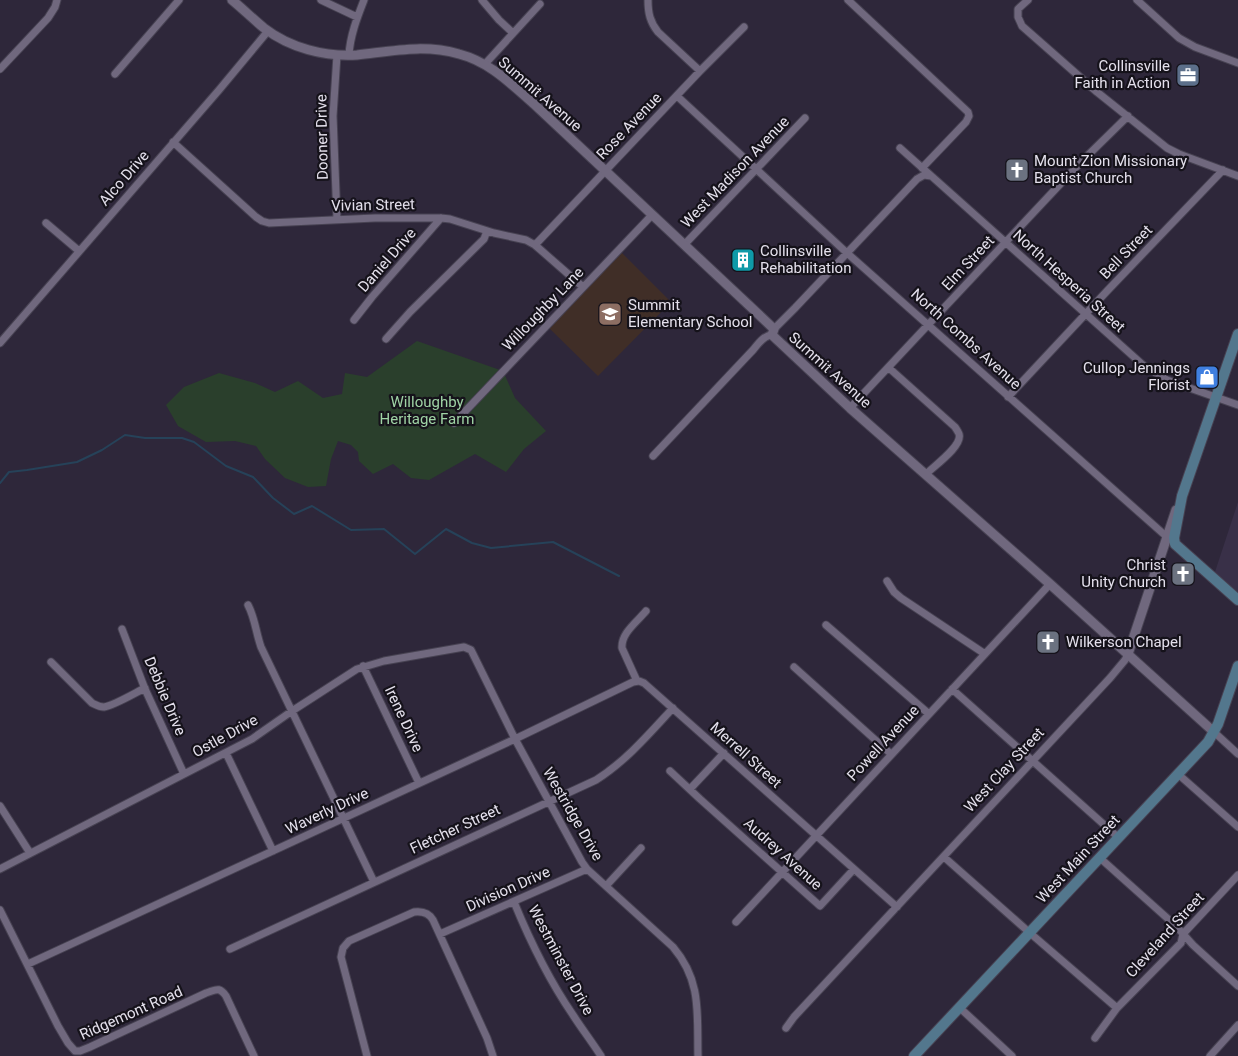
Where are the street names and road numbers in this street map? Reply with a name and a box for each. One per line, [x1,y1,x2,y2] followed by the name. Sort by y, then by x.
[495,53,585,135] street label: Summit Avenue
[593,89,665,163] street label: Rose Avenue
[312,94,332,180] street label: Dooner Drive
[677,112,793,232] street label: West Madison Avenue
[95,147,153,209] street label: Alco Drive
[331,195,415,215] street label: Vivian Street
[1096,221,1156,283] street label: Bell Street
[354,224,420,296] street label: Daniel Drive
[1009,226,1129,336] street label: North Hesperia Street
[938,232,998,294] street label: Elm Street
[499,263,587,355] street label: Willoughby Lane
[907,285,1025,393] street label: North Combs Avenue
[785,328,875,412] street label: Summit Avenue
[140,654,190,738] street label: Debbie Drive
[381,683,427,755] street label: Irene Drive
[843,701,923,785] street label: Powell Avenue
[189,711,261,761] street label: Ostle Drive
[707,718,785,792] street label: Merrell Street
[960,724,1048,816] street label: West Clay Street
[539,764,607,864] street label: Westridge Drive
[283,784,371,838] street label: Waverly Drive
[407,800,503,858] street label: Fletcher Street
[1033,811,1123,907] street label: West Main Street
[740,814,826,894] street label: Audrey Avenue
[463,862,553,916] street label: Division Drive
[1122,889,1208,981] street label: Cleveland Street
[524,902,598,1018] street label: Westminster Drive
[77,982,185,1044] street label: Ridgemont Road

